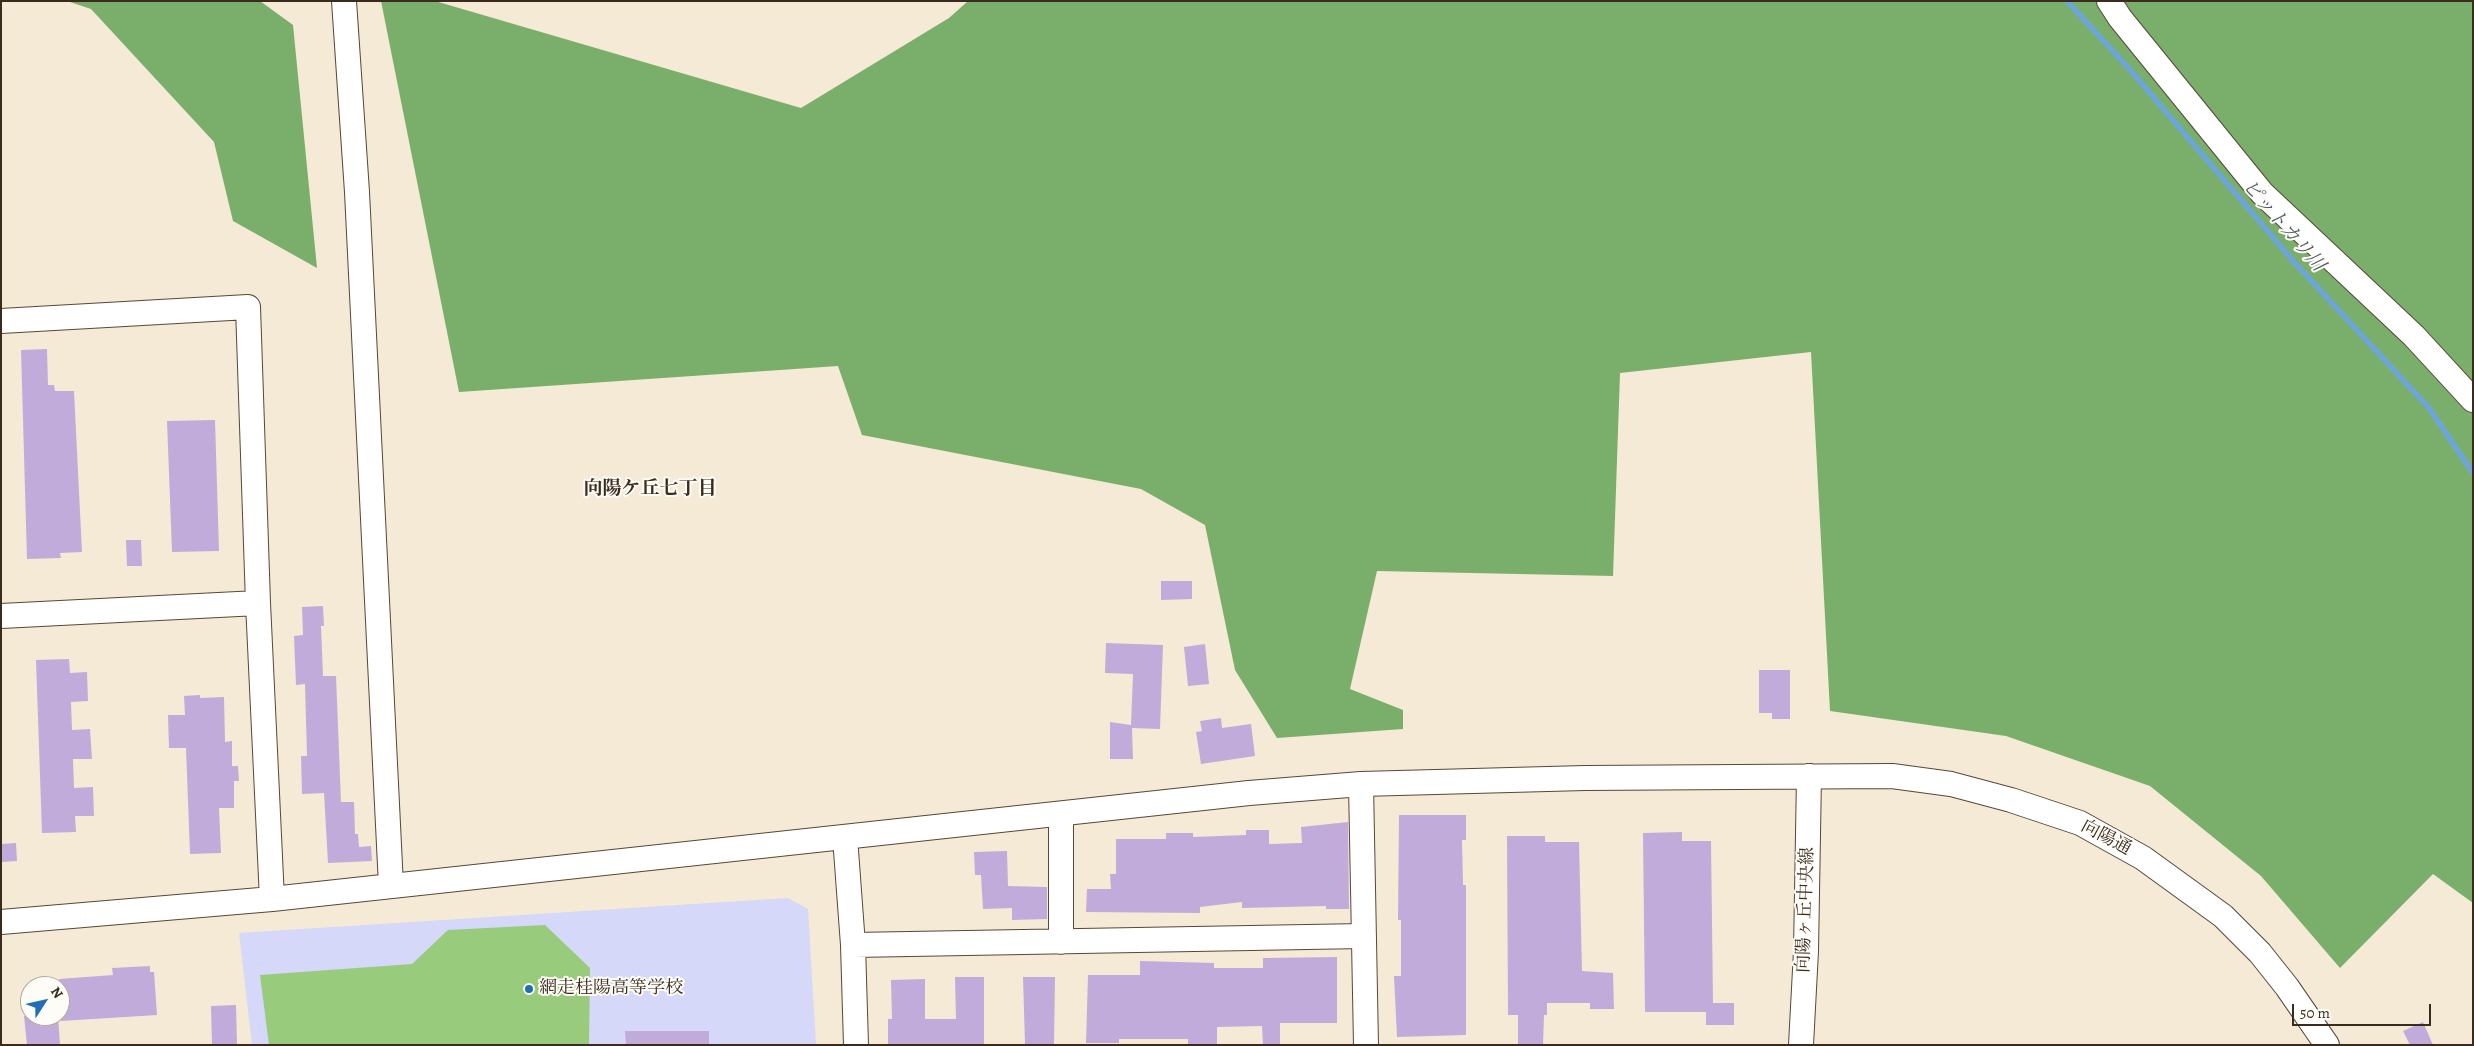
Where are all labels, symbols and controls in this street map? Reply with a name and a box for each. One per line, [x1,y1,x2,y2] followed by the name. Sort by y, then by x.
[2237,176,2329,276] water label: ピットカリ川
[584,478,716,500] district label: 向陽ケ丘七丁目
[2077,816,2135,860] street label: 向陽通
[1793,847,1819,973] street label: 向陽ヶ丘中央線
[20,976,70,1026] north arrow
[539,978,683,1000] place label: 網走桂陽高等学校
[46,983,68,1002] text: N
[523,983,535,995] marker: 網走桂陽高等学校
[2294,994,2433,1026] scale bar
[2300,1003,2330,1023] text: 50 m

